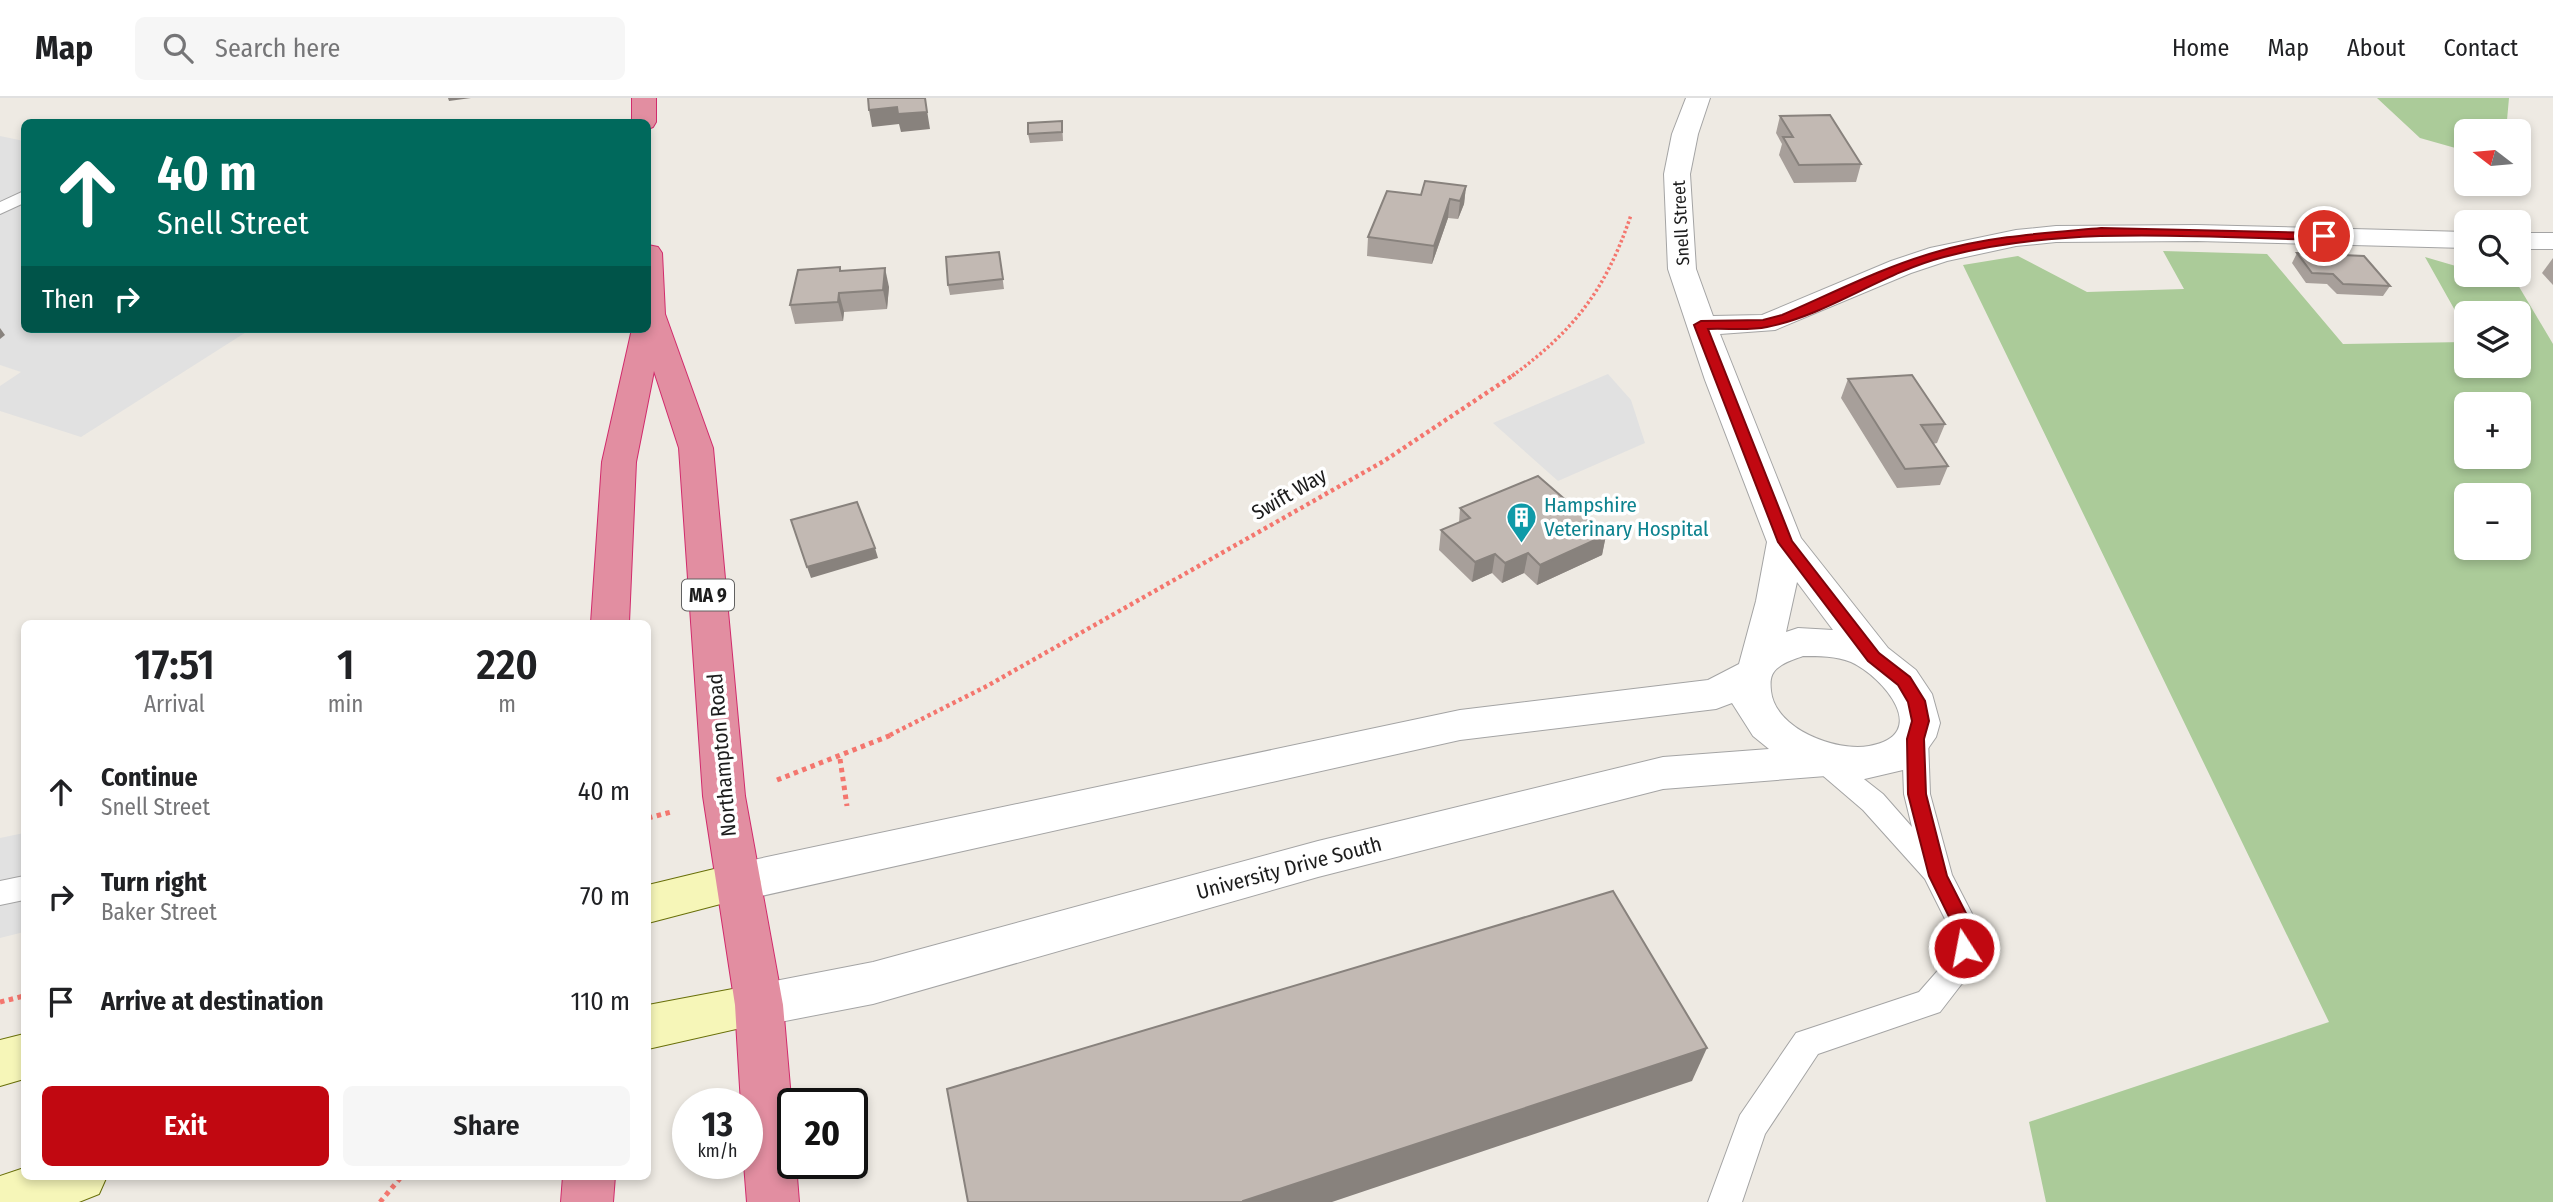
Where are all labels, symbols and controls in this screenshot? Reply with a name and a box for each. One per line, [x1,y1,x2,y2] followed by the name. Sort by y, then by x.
[135,17,625,80] search box
[35,28,93,68] text: Map
[159,29,197,67] icon: search
[215,33,340,64] text: Search here
[2172,34,2229,62] text: Home
[2267,34,2309,62] text: Map
[2347,34,2405,62] text: About
[2443,34,2518,62] text: Contact
[2454,119,2530,196] north arrow
[2454,119,2531,560] map controls
[157,144,257,203] text: 40 m
[42,147,133,238] icon: ahead
[1668,180,1694,266] street label: Snell Street
[157,204,309,242] text: Snell Street
[2294,206,2354,266] pin
[2454,210,2531,287] button: search
[2305,217,2343,255] icon: arrive
[108,280,146,318] icon: right
[42,284,94,315] text: Then
[2454,301,2531,378] button: layers
[2454,392,2531,469] button: +
[1247,462,1332,526] street label: Swift Way
[2454,483,2531,560] button: −
[1544,492,1709,542] place label: Hampshire Veterinary Hospital
[1504,500,1538,544] building icon: Hampshire Veterinary Hospital
[682,580,734,610] road number: MA 9
[134,640,215,690] text: 17:51
[337,640,354,690] text: 1
[477,640,538,690] text: 220
[702,672,742,838] street label: Northampton Road
[144,690,205,718] text: Arrival
[328,690,363,718] text: min
[498,690,516,718] text: m
[101,762,198,793] text: Continue
[42,773,80,811] icon: ahead
[578,776,630,807] text: 40 m
[101,793,210,821] text: Snell Street
[1194,831,1384,905] street label: University Drive South
[101,867,207,898] text: Turn right
[42,878,80,916] icon: right
[580,881,630,912] text: 70 m
[101,898,217,926] text: Baker Street
[1927,911,2001,985] position arrow
[42,983,80,1021] icon: arrive
[101,986,324,1017] text: Arrive at destination
[570,986,630,1017] text: 110 m
[42,1086,329,1166] button: Exit
[343,1086,630,1166] button: Share
[777,1088,868,1179] speed limit sign: 20
[702,1103,733,1145] text: 13
[697,1140,738,1162] text: km/h

